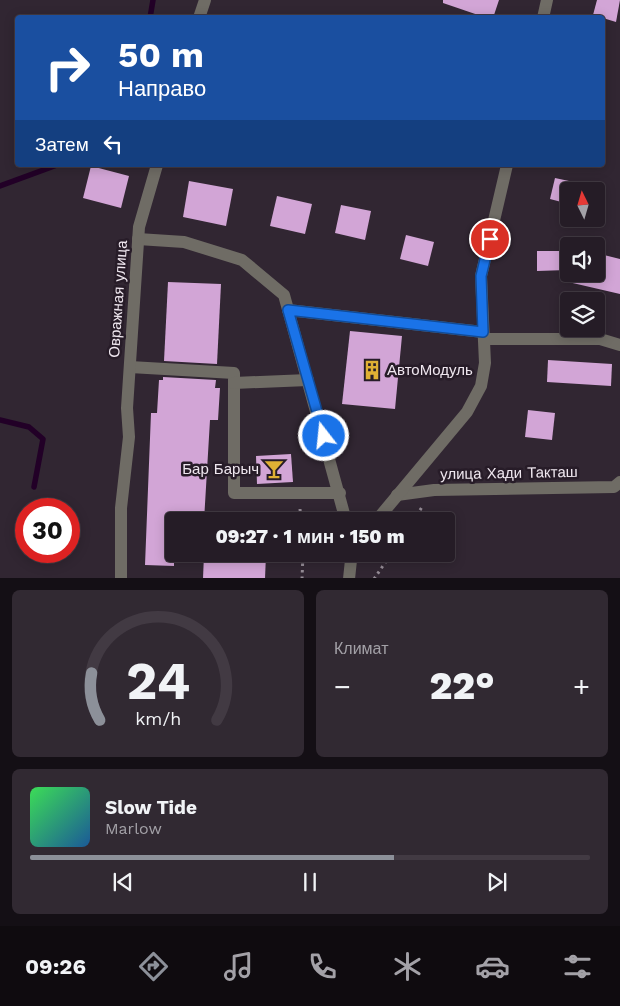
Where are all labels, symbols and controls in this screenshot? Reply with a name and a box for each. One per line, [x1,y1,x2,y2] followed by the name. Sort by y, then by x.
[118,34,204,76] text: 50 m
[35,35,100,100] icon: right
[118,76,206,101] text: Направо
[99,130,127,158] icon: left
[35,133,89,156] text: Затем
[560,182,605,228] north arrow
[560,182,605,337] map controls
[469,218,511,260] pin
[476,225,504,253] icon: arrive
[560,237,605,282] button: sound
[105,239,131,358] street label: Овражная улица
[560,292,605,337] button: layers
[361,359,383,381] building icon: АвтоМодуль
[387,361,473,379] place label: АвтоМодуль
[297,409,349,461] position arrow
[263,458,285,480] bar icon: Бар Барыч
[182,460,259,478] place label: Бар Барыч
[440,463,578,483] street label: улица Хади Такташ
[15,498,80,563] speed limit sign: 30
[215,525,405,548] text: 09:27 · 1 мин · 150 m
[334,639,388,658] text: Климат
[126,651,190,712] text: 24
[430,664,494,708] text: 22°
[334,670,351,703] text: −
[573,670,590,703] text: +
[135,708,181,729] text: km/h
[105,796,197,819] text: Slow Tide
[105,819,162,838] text: Marlow
[109,868,137,896] icon: previous
[296,868,324,896] icon: pause
[483,868,511,896] icon: next
[136,949,171,984] icon: directions
[221,949,256,984] icon: music
[305,949,340,984] icon: phone
[390,949,425,984] icon: climate
[475,949,510,984] icon: car
[560,949,595,984] icon: filters
[25,954,86,979] text: 09:26

